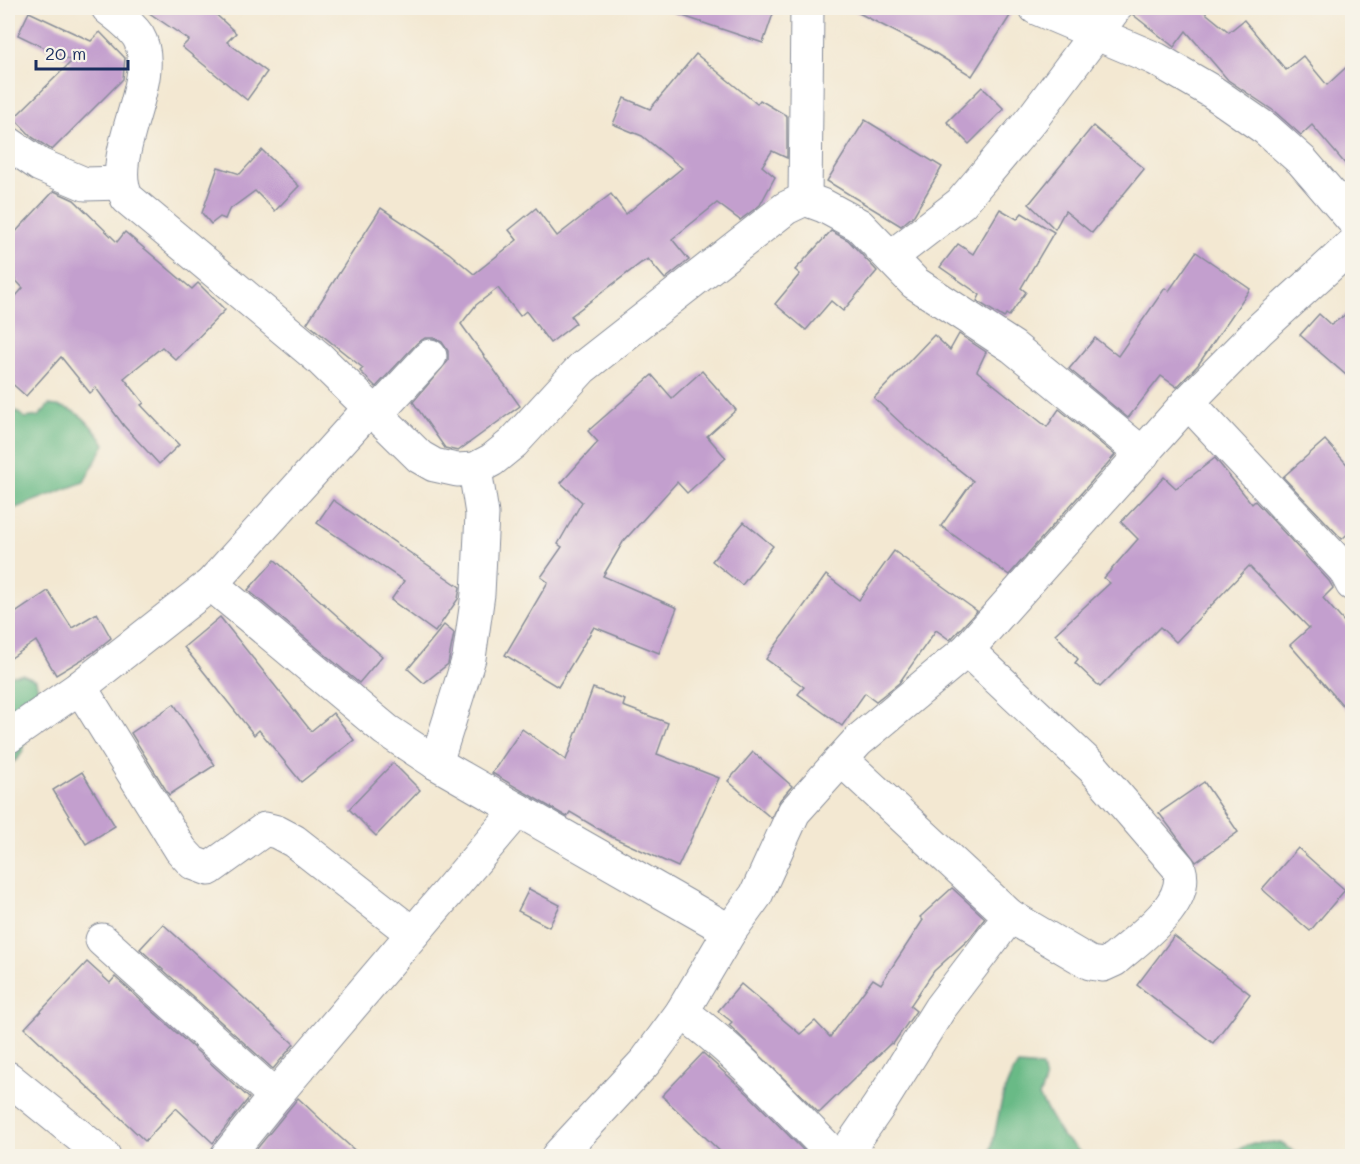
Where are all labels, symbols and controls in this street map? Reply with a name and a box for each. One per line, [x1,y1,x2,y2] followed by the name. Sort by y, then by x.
[36,33,128,71] scale bar
[45,41,86,65] text: 20 m

